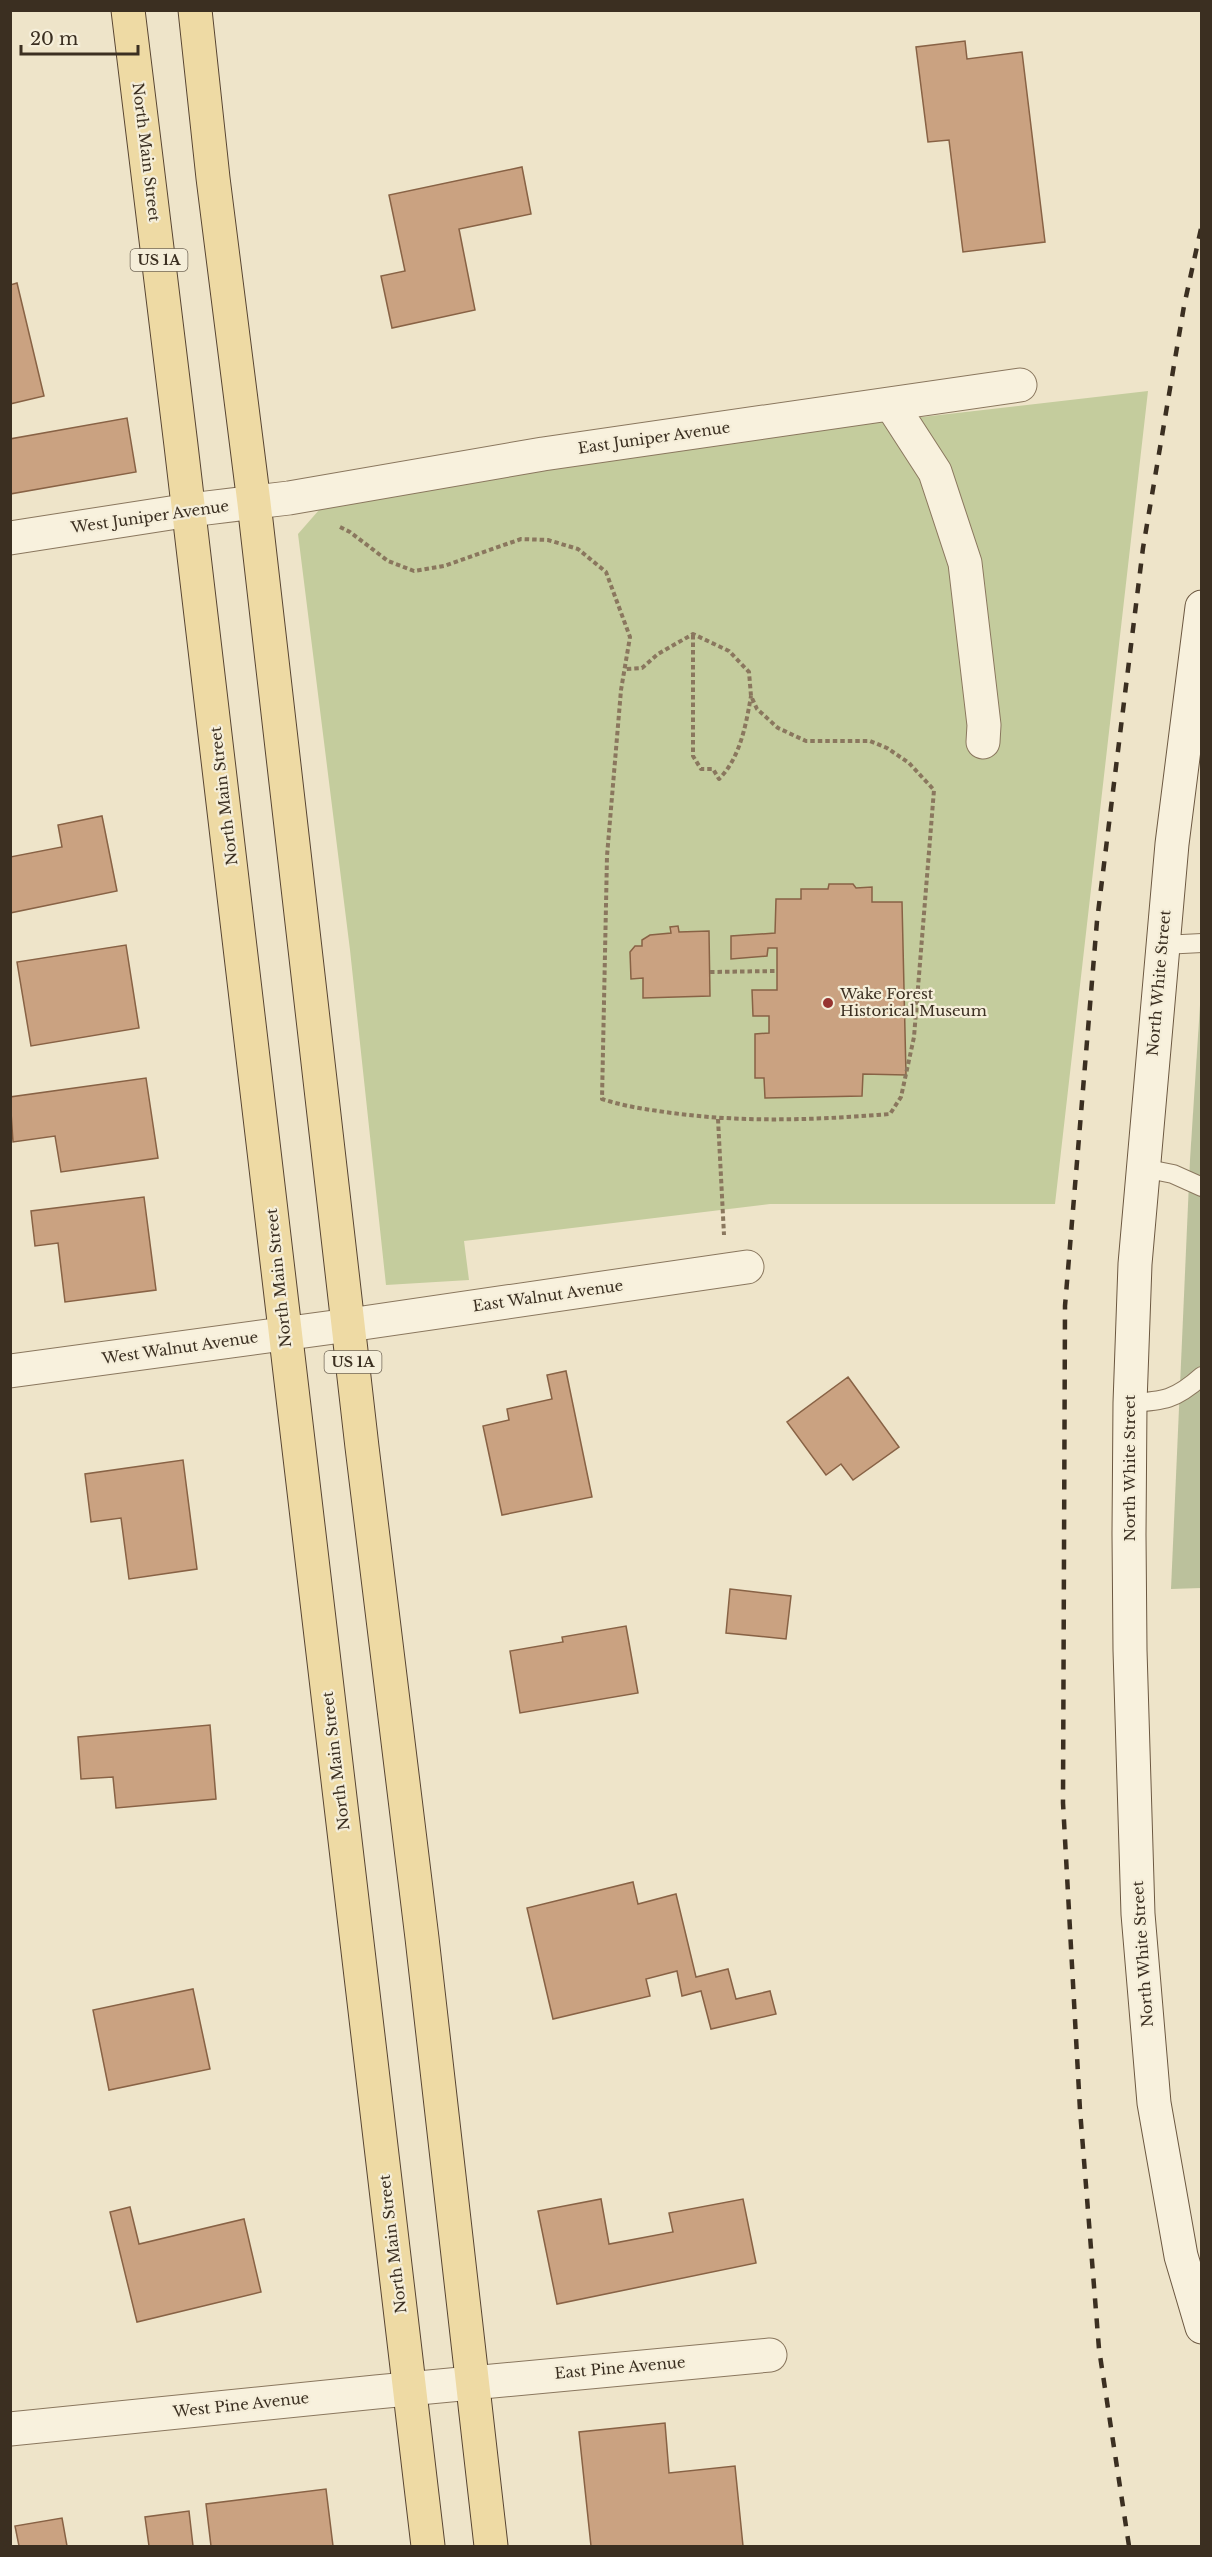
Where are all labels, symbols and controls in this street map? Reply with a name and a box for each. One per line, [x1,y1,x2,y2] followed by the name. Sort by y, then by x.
[21,18,138,56] scale bar
[30,28,78,50] text: 20 m
[129,81,164,223] street label: North Main Street
[130,249,188,271] road number: US 1A
[577,417,731,458] street label: East Juniper Avenue
[69,496,230,537] street label: West Juniper Avenue
[206,725,241,867] street label: North Main Street
[1143,909,1174,1057] street label: North White Street
[839,984,987,1020] place label: Wake Forest Historical Museum
[821,996,835,1010] marker: Wake Forest Historical Museum
[262,1207,295,1349] street label: North Main Street
[471,1276,624,1315] street label: East Walnut Avenue
[100,1327,259,1368] street label: West Walnut Avenue
[324,1351,382,1373] road number: US 1A
[1120,1394,1139,1541] street label: North White Street
[318,1690,353,1832] street label: North Main Street
[1128,1880,1157,2028] street label: North White Street
[375,2173,410,2315] street label: North Main Street
[554,2352,686,2383] street label: East Pine Avenue
[171,2388,310,2421] street label: West Pine Avenue

